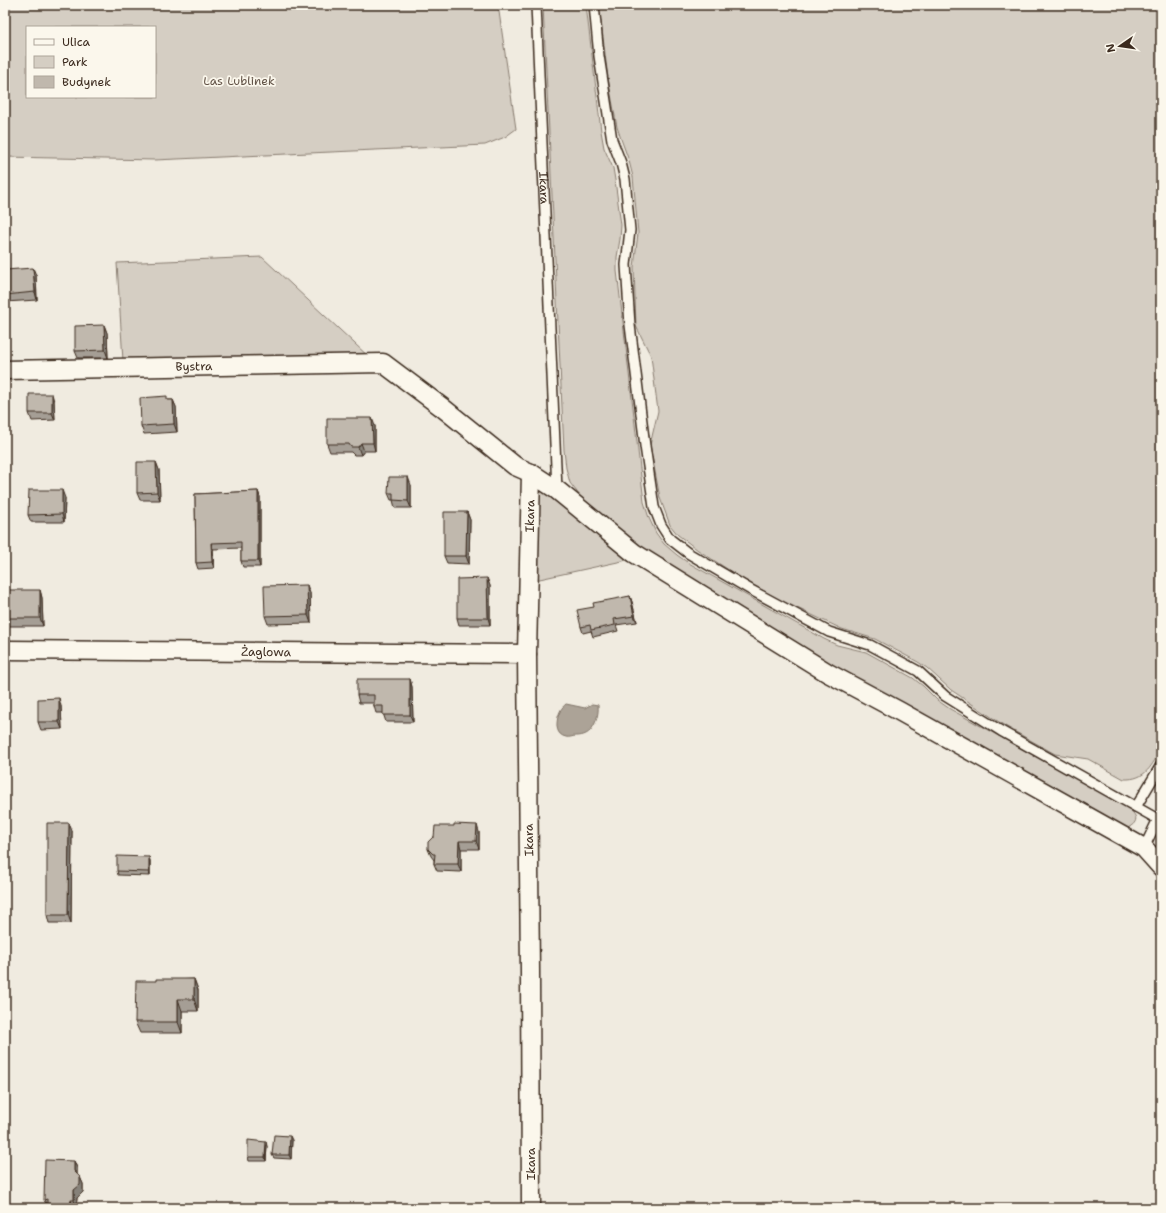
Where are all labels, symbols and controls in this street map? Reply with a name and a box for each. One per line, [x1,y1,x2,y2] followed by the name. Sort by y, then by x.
[26,26,156,98] legend
[1100,26,1140,66] north arrow
[62,34,91,50] text: Ulica
[1102,42,1119,54] text: N
[62,54,88,70] text: Park
[203,73,275,89] park label: Las Lublinek
[62,74,111,90] text: Budynek
[535,171,553,205] street label: Ikara
[175,358,213,375] street label: Bystra
[522,499,538,533] street label: Ikara
[241,644,292,660] street label: Żaglowa
[521,823,537,856] street label: Ikara
[523,1147,539,1180] street label: Ikara

